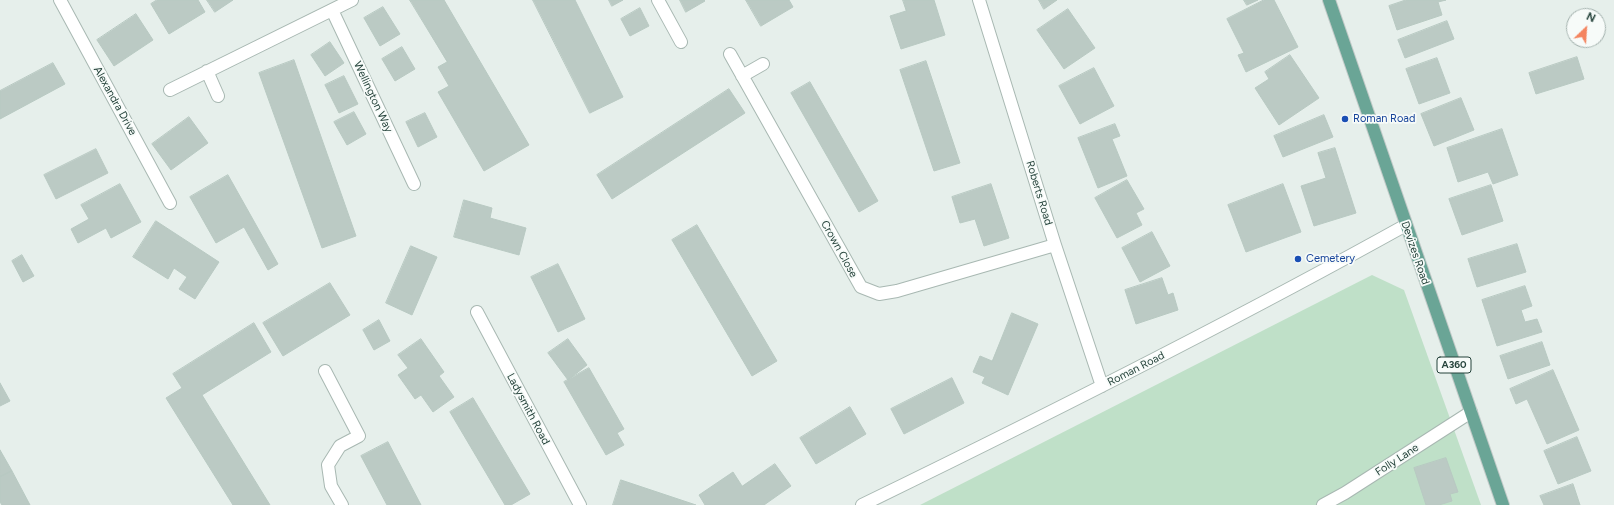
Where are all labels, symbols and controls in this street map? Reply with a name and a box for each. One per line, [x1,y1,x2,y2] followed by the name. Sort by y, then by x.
[1566,8,1606,48] north arrow
[1584,10,1597,25] text: N
[351,59,395,135] street label: Wellington Way
[91,64,139,138] street label: Alexandra Drive
[1353,112,1415,126] place label: Roman Road
[1340,114,1350,124] marker: Roman Road
[1023,159,1055,227] street label: Roberts Road
[818,218,860,280] street label: Crown Close
[1398,220,1432,286] street label: Devizes Road
[1306,252,1355,266] place label: Cemetery
[1293,254,1303,264] marker: Cemetery
[1105,349,1167,389] street label: Roman Road
[1437,357,1471,373] road number: A360
[504,371,552,447] street label: Ladysmith Road
[1373,441,1421,479] street label: Folly Lane

